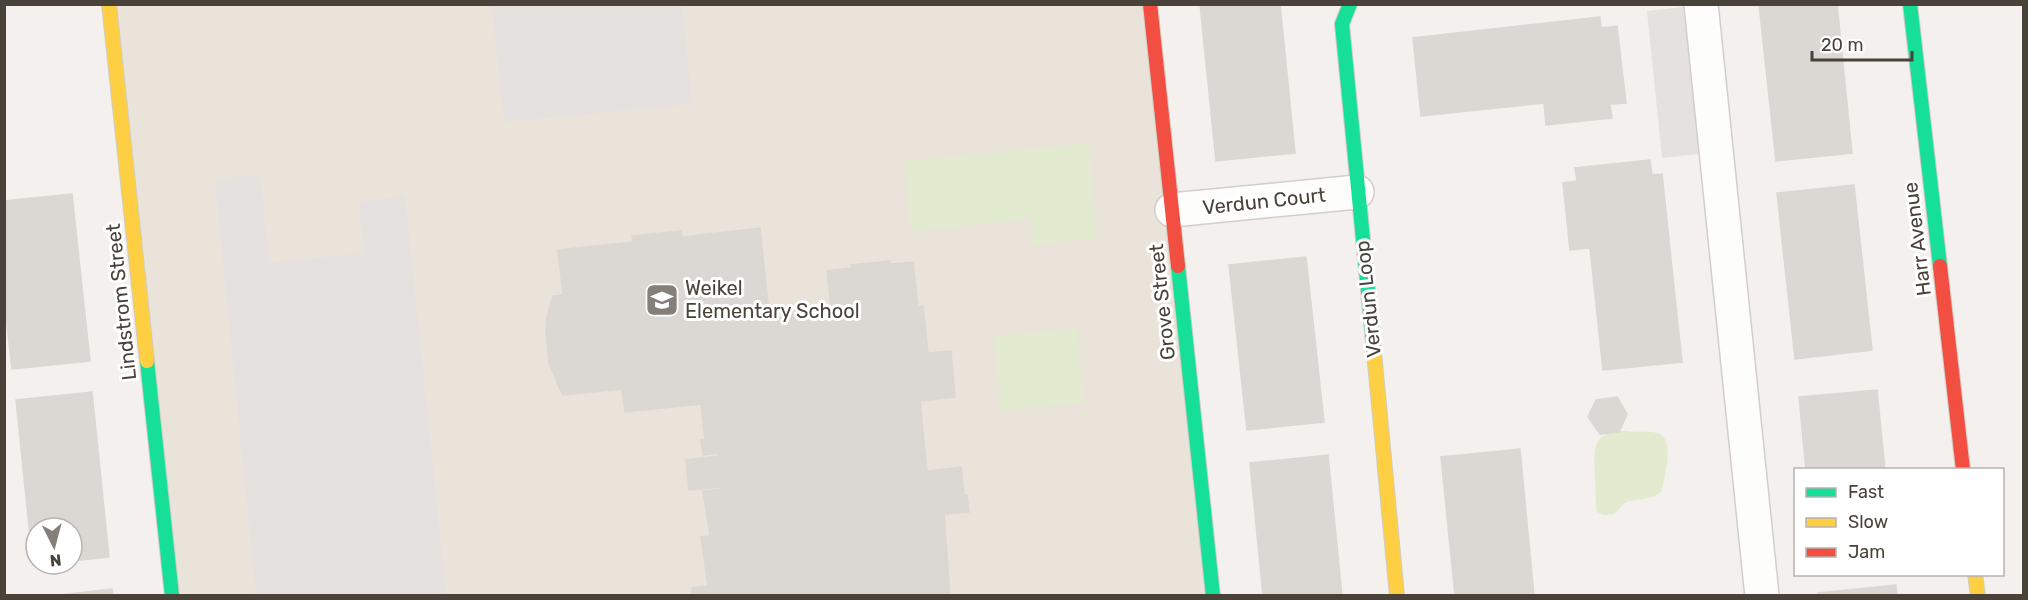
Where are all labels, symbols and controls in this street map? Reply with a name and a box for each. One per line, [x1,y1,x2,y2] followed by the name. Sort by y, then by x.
[1812,24,1912,62] scale bar
[1821,34,1863,56] text: 20 m
[1898,181,1936,297] street label: Harr Avenue
[1201,183,1327,219] street label: Verdun Court
[101,222,141,382] street label: Lindstrom Street
[1350,239,1386,359] street label: Verdun Loop
[1144,243,1180,361] street label: Grove Street
[685,276,860,323] place label: Weikel Elementary School
[644,282,680,318] school or university icon: Weikel Elementary School
[1794,468,2004,576] legend
[1848,481,1884,503] text: Fast
[1848,511,1888,533] text: Slow
[24,516,84,576] north arrow
[1848,541,1885,563] text: Jam
[49,550,62,570] text: N

